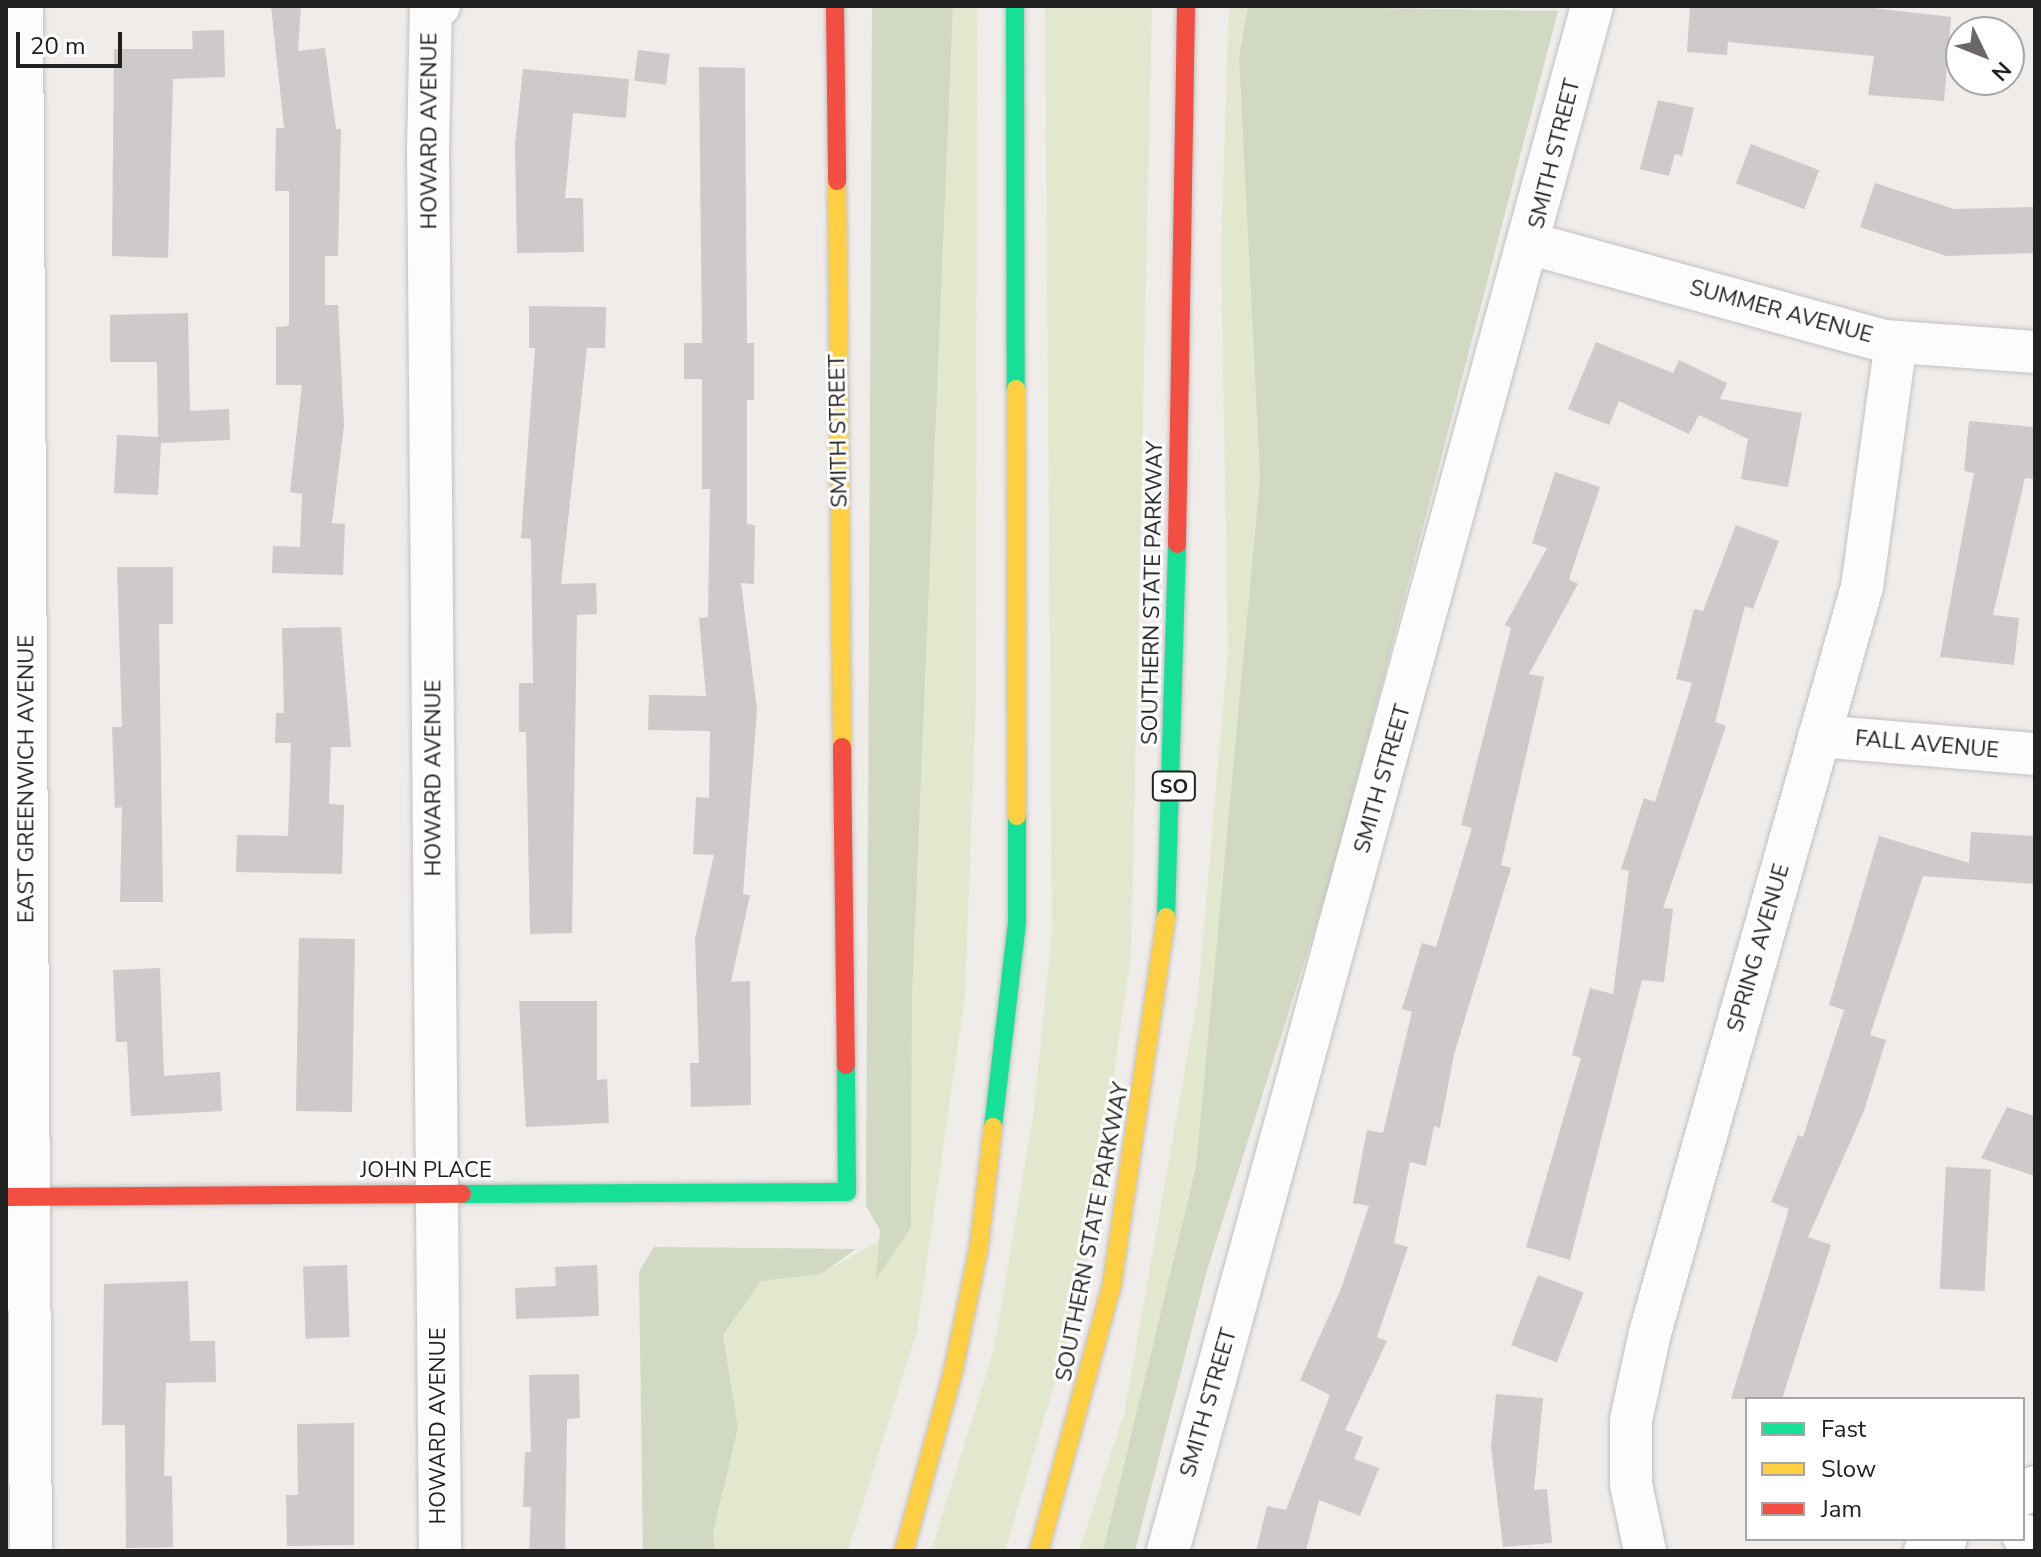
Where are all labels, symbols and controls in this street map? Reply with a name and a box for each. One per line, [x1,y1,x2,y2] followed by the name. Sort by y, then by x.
[20,16,126,66] scale bar
[1945,16,2025,96] north arrow
[30,30,86,62] text: 20 m
[417,33,443,229] street label: HOWARD AVENUE
[1985,55,2018,87] text: N
[1524,76,1586,232] street label: SMITH STREET
[1687,275,1875,349] street label: SUMMER AVENUE
[824,354,854,508] street label: SMITH STREET
[1137,441,1169,745] street label: SOUTHERN STATE PARKWAY
[14,635,40,923] street label: EAST GREENWICH AVENUE
[421,680,447,876] street label: HOWARD AVENUE
[1349,702,1417,856] street label: SMITH STREET
[1854,726,2000,764] street label: FALL AVENUE
[1150,770,1198,802] road number: SO
[1722,861,1796,1035] street label: SPRING AVENUE
[1051,1080,1135,1384] street label: SOUTHERN STATE PARKWAY
[360,1158,492,1184] street label: JOHN PLACE
[1175,1326,1243,1480] street label: SMITH STREET
[426,1328,452,1524] street label: HOWARD AVENUE
[1745,1397,2025,1541] legend
[1821,1413,1866,1445] text: Fast
[1821,1453,1876,1485] text: Slow
[1821,1493,1862,1525] text: Jam

